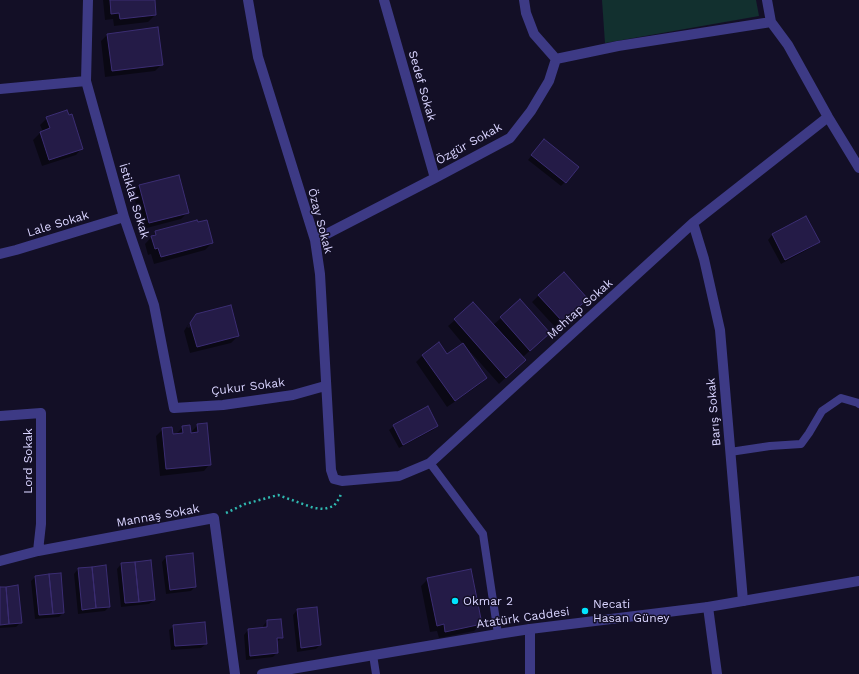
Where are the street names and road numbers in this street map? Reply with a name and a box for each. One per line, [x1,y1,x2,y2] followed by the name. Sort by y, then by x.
[405,49,439,123] street label: Sedef Sokak
[433,120,505,168] street label: Özgür Sokak
[116,162,152,240] street label: İstiklal Sokak
[304,187,336,255] street label: Özay Sokak
[25,208,91,240] street label: Lale Sokak
[544,276,616,342] street label: Mehtap Sokak
[210,375,286,399] street label: Çukur Sokak
[704,377,724,447] street label: Barış Sokak
[21,428,35,494] street label: Lord Sokak
[115,502,201,530] street label: Mannaş Sokak
[476,604,570,632] street label: Atatürk Caddesi

